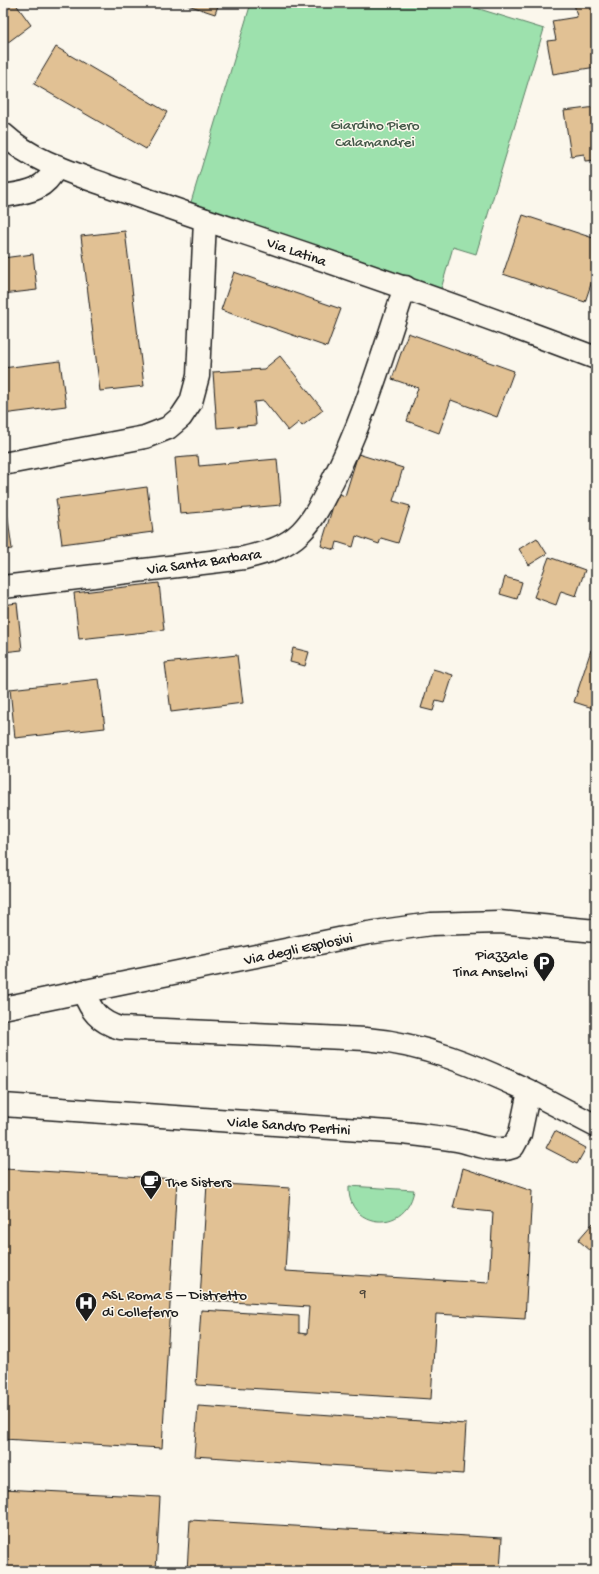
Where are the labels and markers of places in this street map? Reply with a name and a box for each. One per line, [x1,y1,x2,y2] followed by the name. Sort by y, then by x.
[453,947,528,982] place label: Piazzale Tina Anselmi
[531,950,557,983] parking icon: Piazzale Tina Anselmi
[138,1168,164,1201] cafe icon: The Sisters
[165,1174,232,1192] place label: The Sisters
[102,1287,247,1322] place label: ASL Roma 5 – Distretto di Colleferro
[73,1290,99,1323] hospital icon: ASL Roma 5 – Distretto di Colleferro

